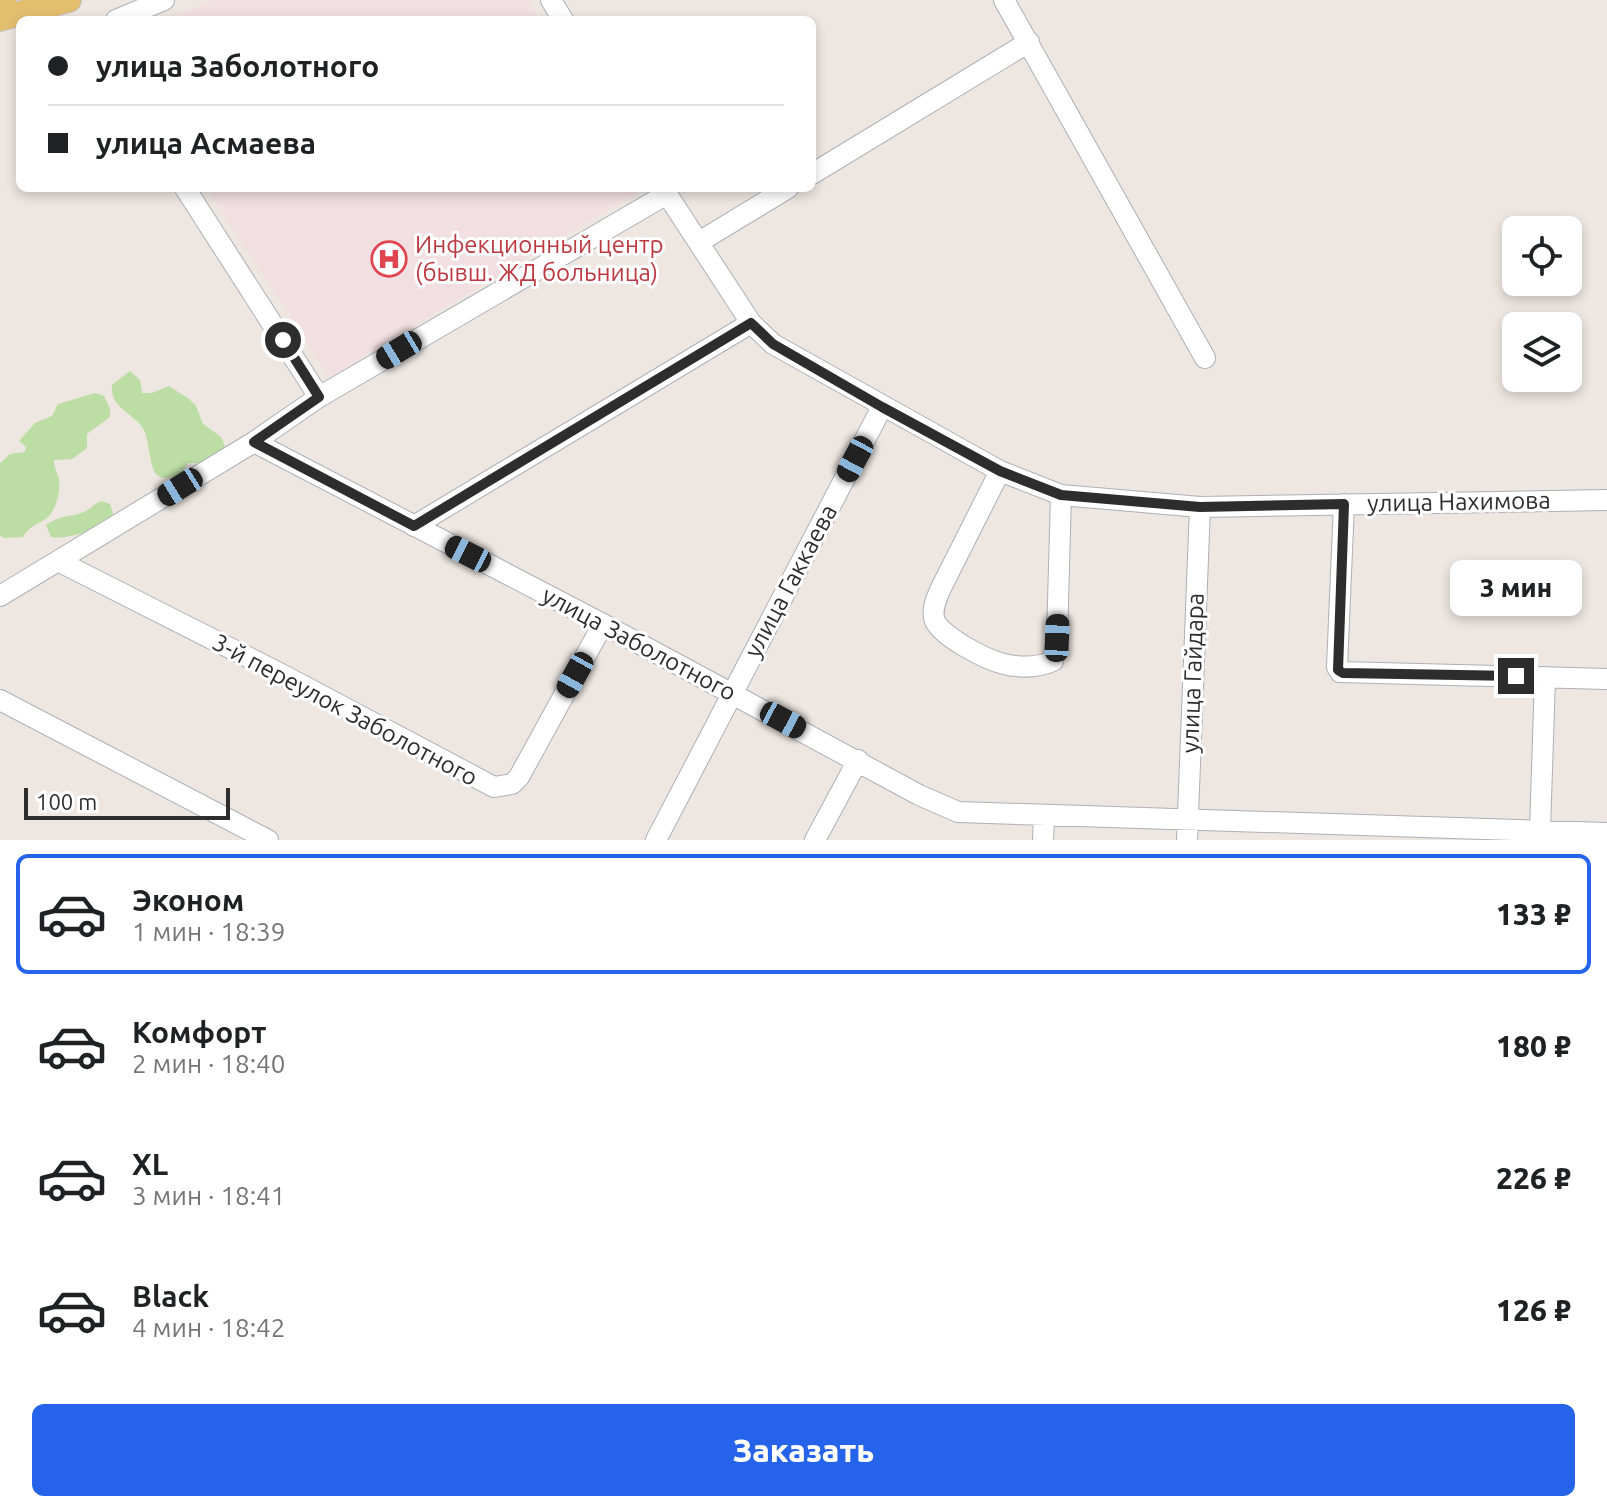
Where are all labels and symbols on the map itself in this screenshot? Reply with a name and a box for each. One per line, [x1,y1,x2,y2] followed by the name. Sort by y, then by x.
[415,231,664,286] place label: Инфекционный центр (бывш. ЖД больница)
[370,240,408,278] hospital icon: Инфекционный центр (бывш. ЖД больница)
[265,322,301,358] route start
[372,327,426,373] car
[833,432,877,486] car
[153,464,207,510] car
[1367,486,1551,517] street label: улица Нахимова
[739,500,842,662] street label: улица Гаккаева
[441,532,495,576] car
[1450,560,1582,616] callout: 3 мин
[538,581,741,706] street label: улица Заболотного
[1176,592,1209,754] street label: улица Гайдара
[1044,614,1070,662] car
[208,628,482,791] street label: 3-й переулок Заболотного
[553,648,597,702] car
[1498,658,1534,694] route end
[756,698,810,742] car
[24,784,230,820] scale bar

